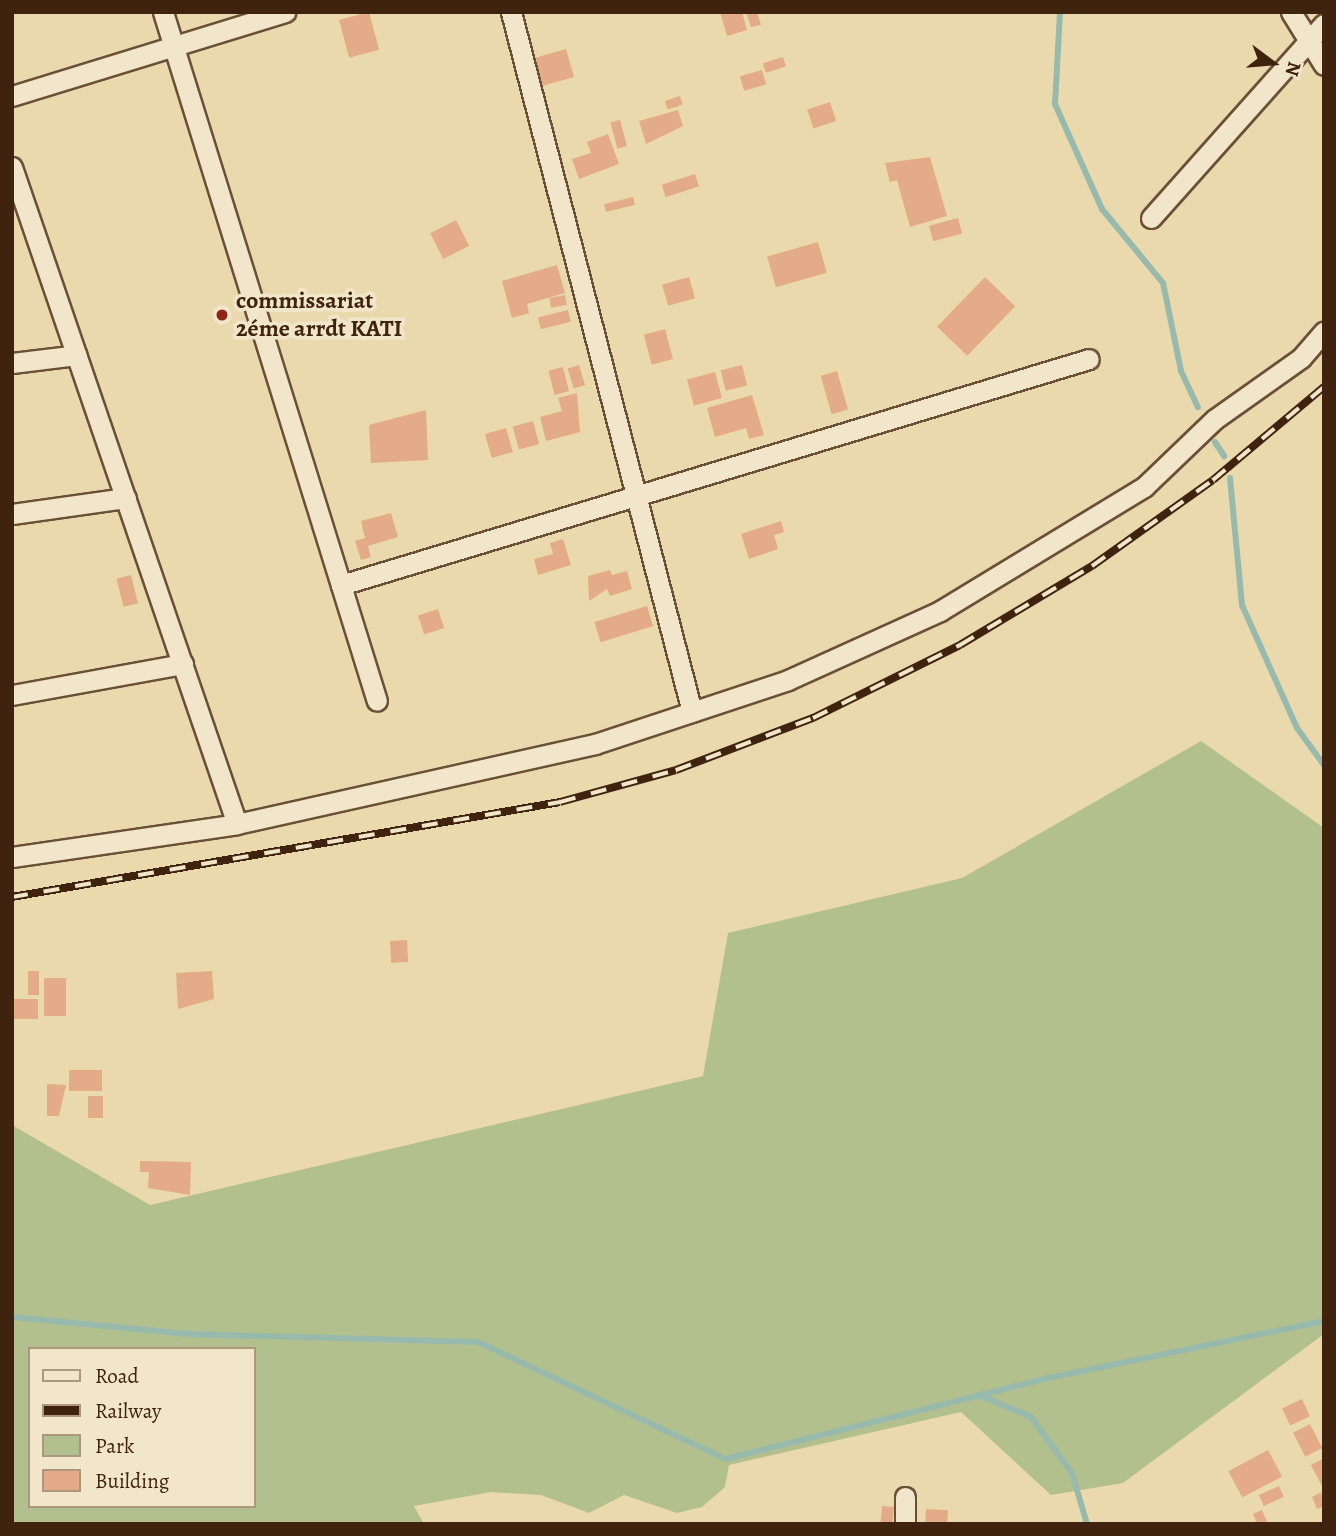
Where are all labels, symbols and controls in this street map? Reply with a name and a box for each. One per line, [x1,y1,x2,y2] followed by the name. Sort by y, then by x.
[1238,28,1308,98] north arrow
[1279,59,1308,79] text: N
[236,287,402,343] place label: commissariat 2éme arrdt KATI
[214,307,230,323] marker: commissariat 2éme arrdt KATI
[28,1347,256,1508] legend
[95,1362,139,1390] text: Road
[95,1397,161,1425] text: Railway
[95,1432,134,1460] text: Park
[95,1467,169,1495] text: Building

